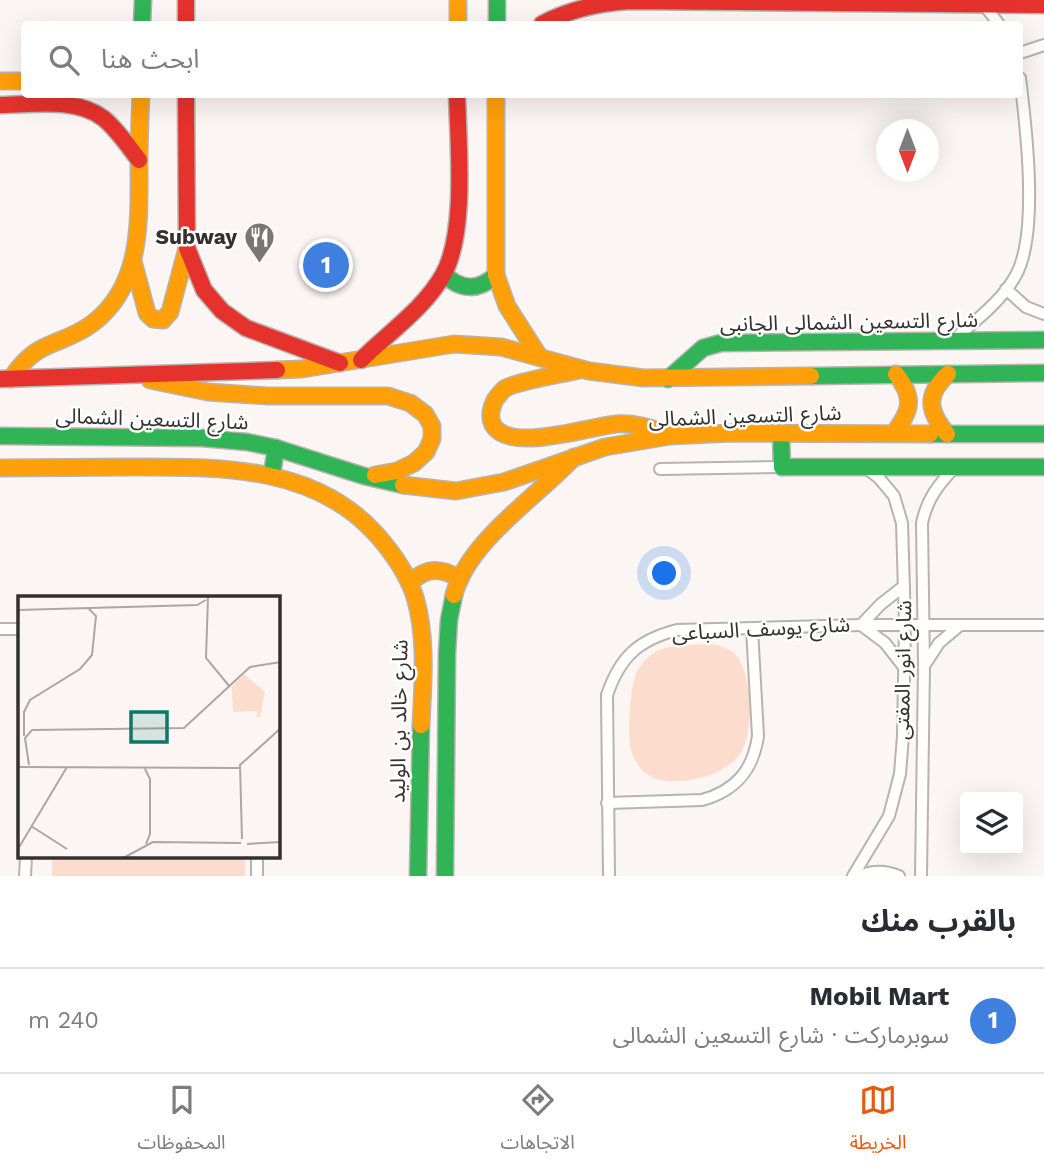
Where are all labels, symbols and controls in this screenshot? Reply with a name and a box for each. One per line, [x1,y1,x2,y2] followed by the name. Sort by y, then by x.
[21,21,1023,98] search box
[45,41,83,79] icon: search
[101,44,199,74] text: ابحث هنا
[876,119,939,182] north arrow
[243,220,277,264] restaurant icon: Subway
[156,224,237,249] place label: Subway
[303,239,349,291] pin: 1
[720,307,978,339] street label: شارع التسعين الشمالى الجانبى
[648,400,842,434] street label: شارع التسعين الشمالى
[55,403,249,437] street label: شارع التسعين الشمالى
[647,556,681,590] your location
[18,596,280,858] inset map
[889,600,919,740] street label: شارع انور المفتى
[671,611,851,649] street label: شارع يوسف السباعى
[385,639,415,803] street label: شارع خالد بن الوليد
[960,792,1023,855] map controls
[960,792,1023,855] button: layers
[861,903,1016,938] text: بالقرب منك
[810,981,949,1011] text: Mobil Mart
[28,1007,99,1034] text: 240 m
[988,1007,998,1034] text: 1
[613,1022,949,1049] text: سوبرماركت · شارع التسعين الشمالى
[137,1081,226,1163] tab: المحفوظات
[501,1081,575,1163] tab: الاتجاهات
[850,1081,907,1163] tab: الخريطة

